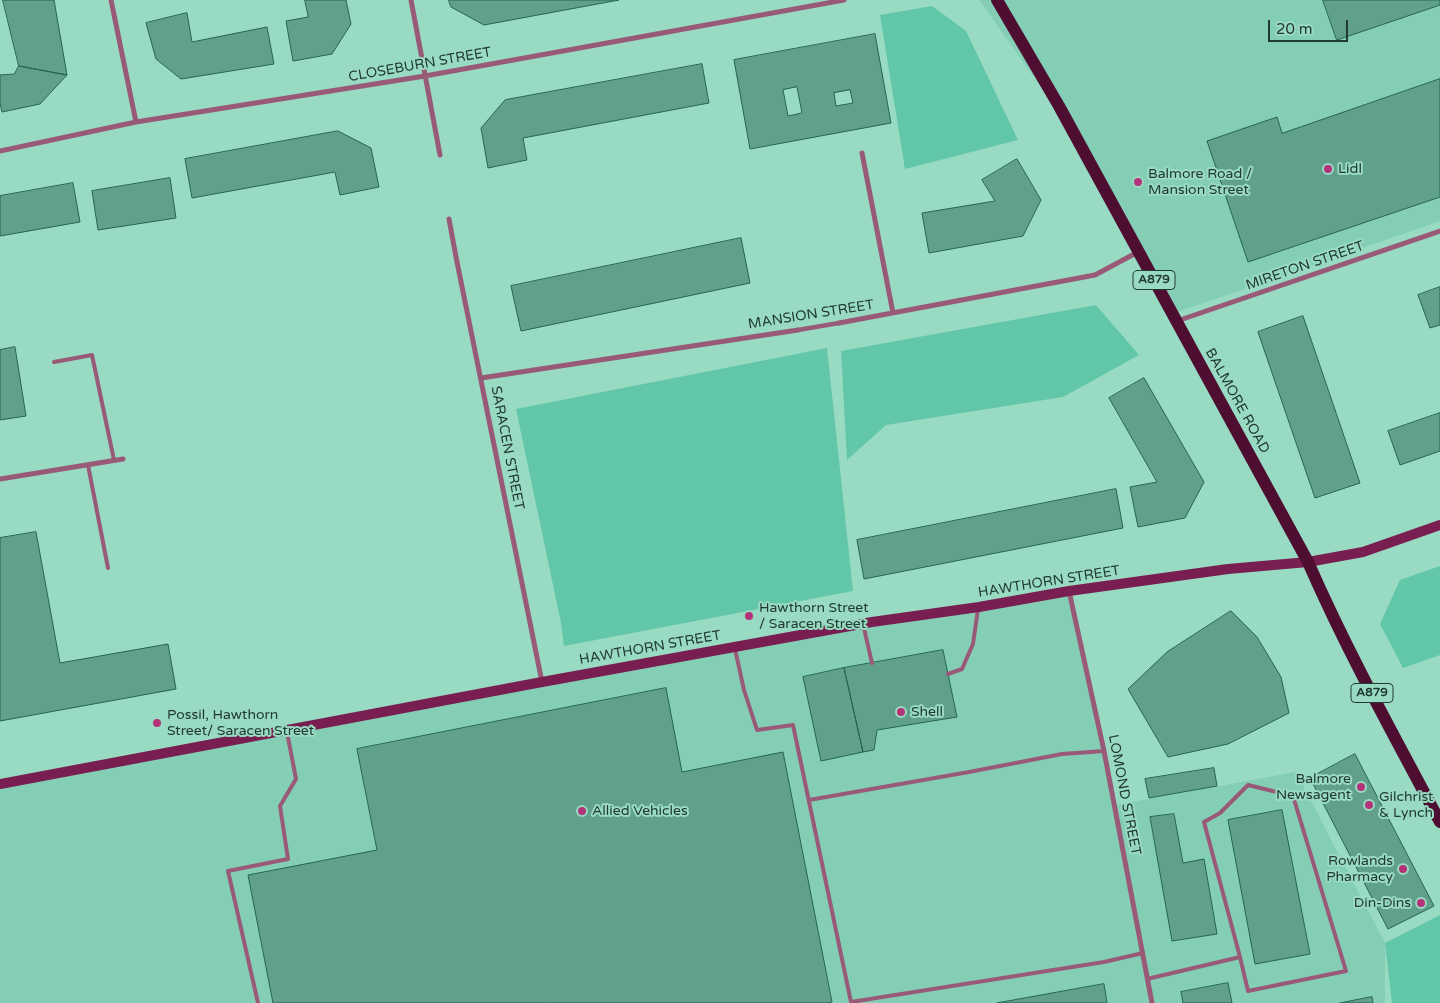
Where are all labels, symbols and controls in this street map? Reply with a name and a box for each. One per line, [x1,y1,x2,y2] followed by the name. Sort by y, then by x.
[1270,10,1350,42] scale bar
[1276,20,1313,38] text: 20 m
[347,44,493,86] street label: CLOSEBURN STREET
[1338,161,1362,177] place label: Lidl
[1322,163,1334,175] marker: Lidl
[1148,166,1252,198] place label: Balmore Road / Mansion Street
[1132,176,1144,188] marker: Balmore Road / Mansion Street
[1244,238,1366,294] street label: MIRETON STREET
[1133,270,1175,290] road number: A879
[747,297,875,333] street label: MANSION STREET
[1201,345,1273,457] street label: BALMORE ROAD
[487,385,527,511] street label: SARACEN STREET
[977,562,1121,602] street label: HAWTHORN STREET
[759,600,869,632] place label: Hawthorn Street / Saracen Street
[743,610,755,622] marker: Hawthorn Street / Saracen Street
[578,627,722,669] street label: HAWTHORN STREET
[1351,684,1393,702] road number: A879
[911,704,943,720] place label: Shell
[895,706,907,718] marker: Shell
[167,707,314,740] place label: Possil, Hawthorn Street/ Saracen Street
[151,717,163,729] marker: Possil, Hawthorn Street/ Saracen Street
[1104,733,1144,857] street label: LOMOND STREET
[1276,771,1351,804] place label: Balmore Newsagent
[1355,781,1367,793] marker: Balmore Newsagent
[1379,789,1433,822] place label: Gilchrist & Lynch
[1363,799,1375,811] marker: Gilchrist & Lynch
[592,803,688,819] place label: Allied Vehicles
[576,805,588,817] marker: Allied Vehicles
[1326,853,1393,886] place label: Rowlands Pharmacy
[1397,863,1409,875] marker: Rowlands Pharmacy
[1354,895,1411,911] place label: Din-Dins
[1415,897,1427,909] marker: Din-Dins

